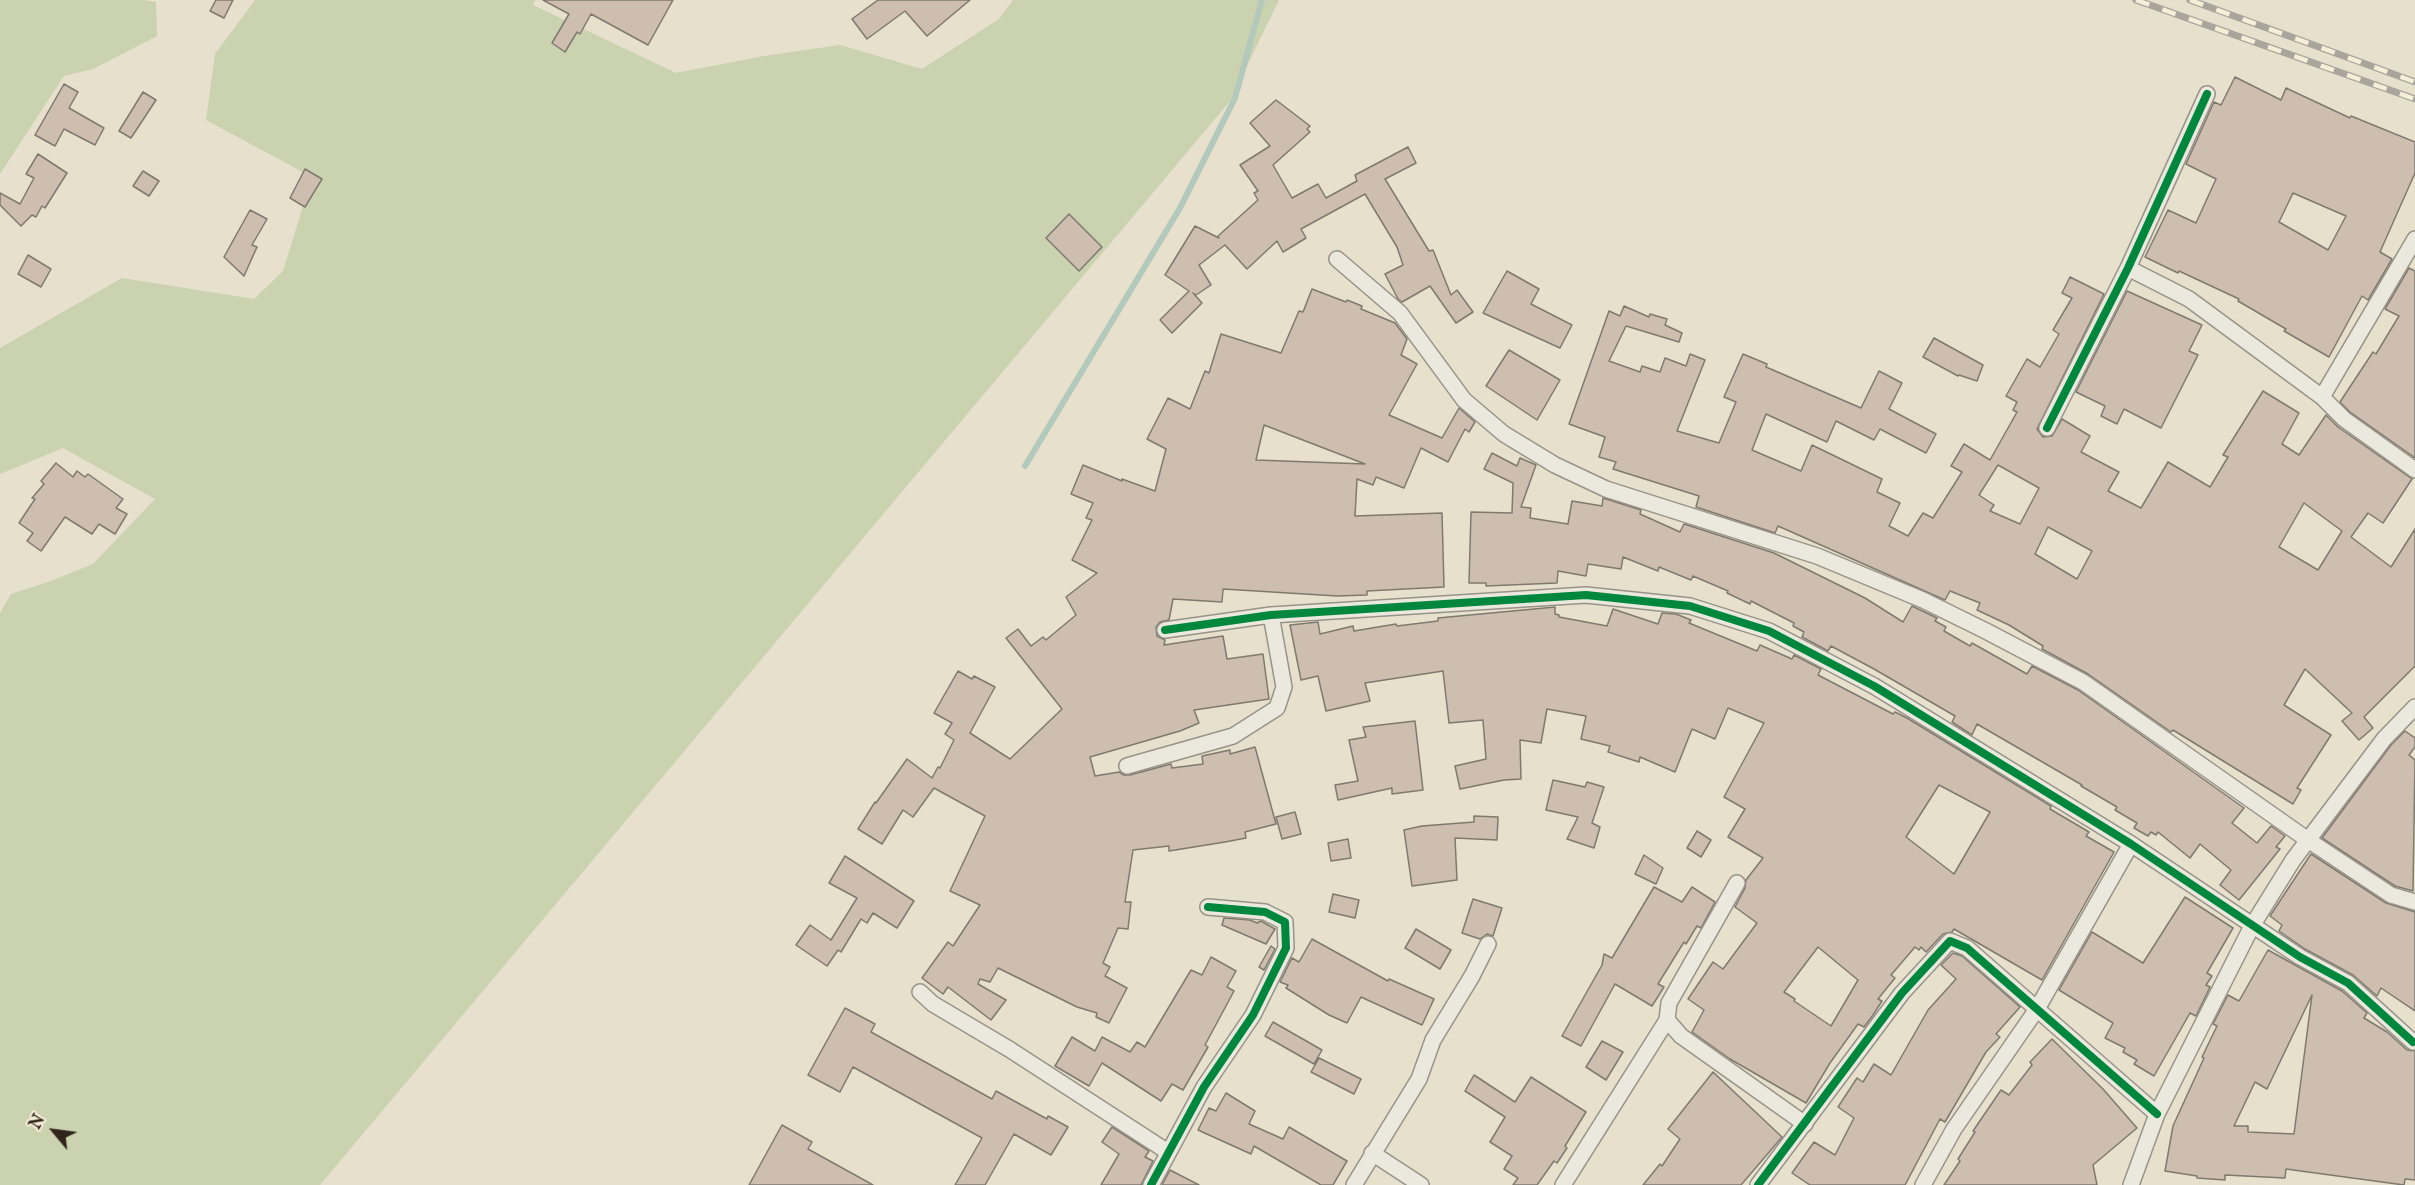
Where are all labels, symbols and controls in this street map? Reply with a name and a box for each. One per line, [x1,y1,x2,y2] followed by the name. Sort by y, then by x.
[24,1101,84,1161] north arrow
[26,1111,50,1133] text: N

